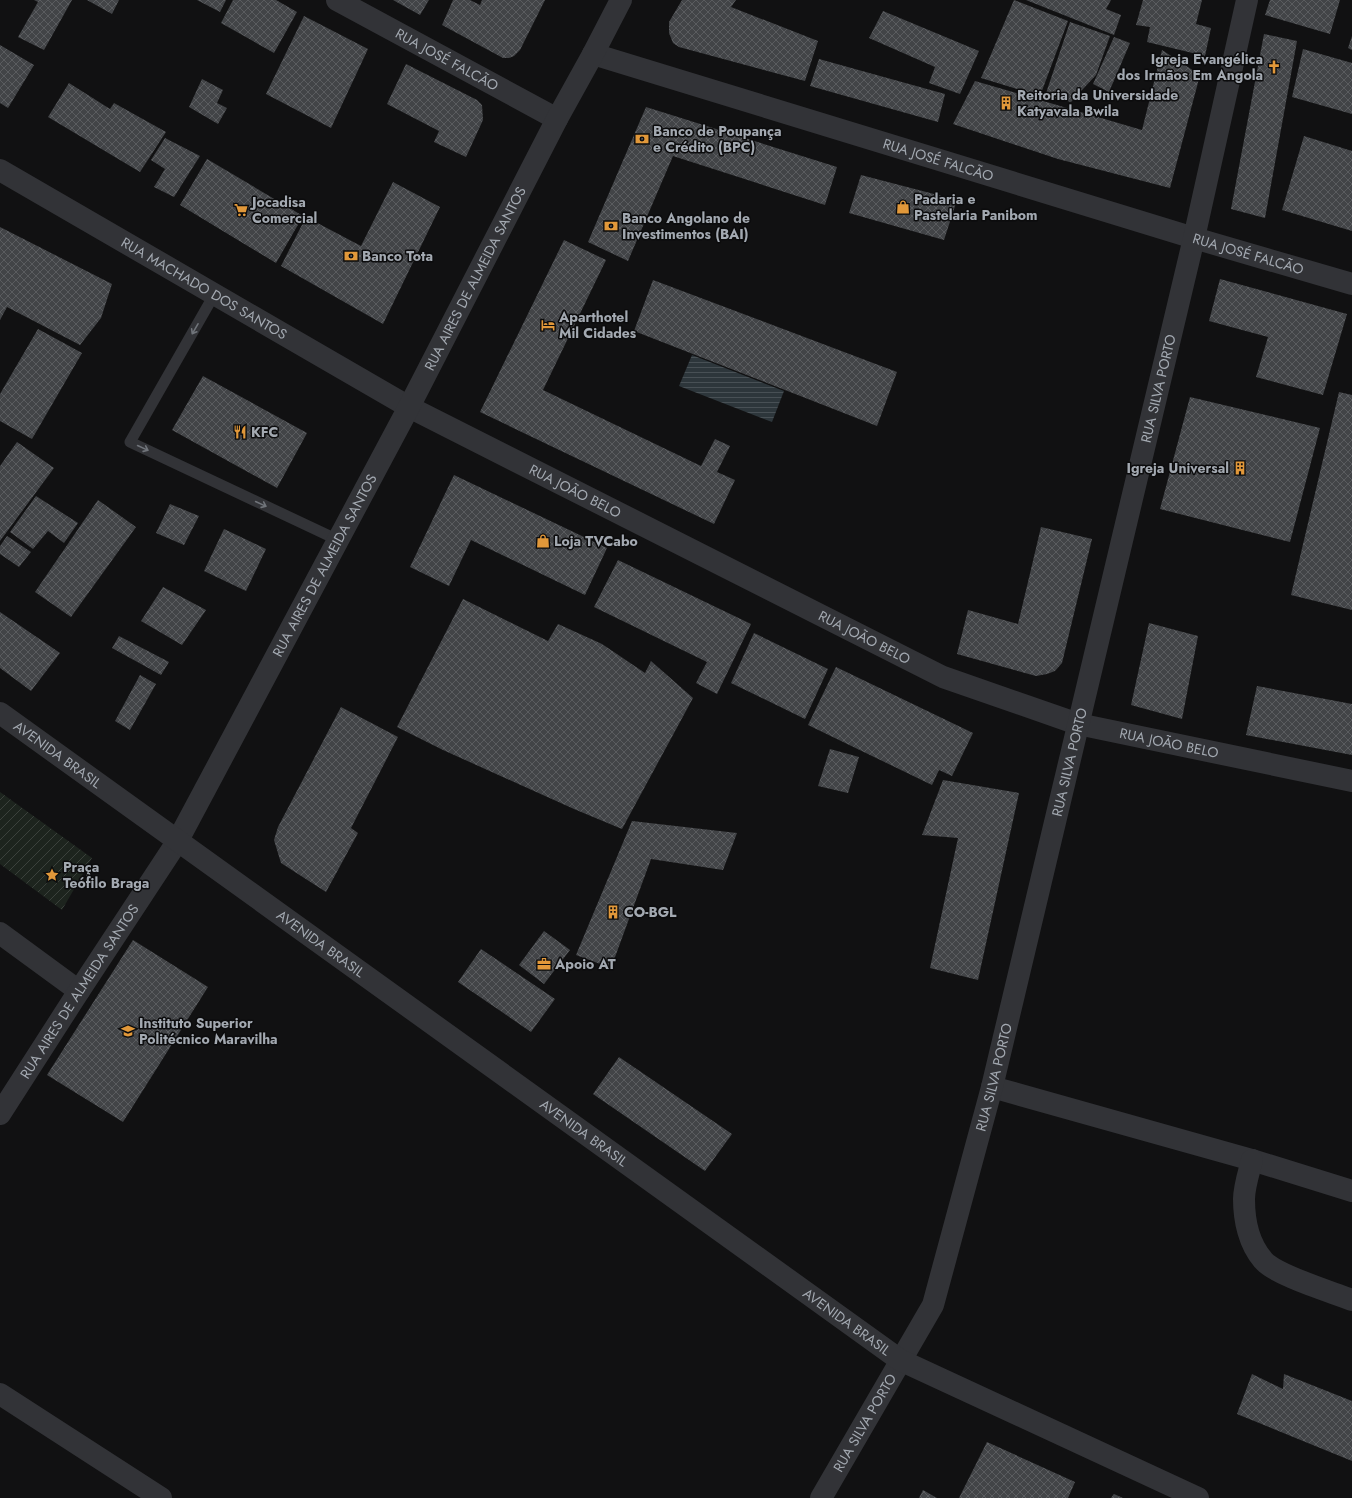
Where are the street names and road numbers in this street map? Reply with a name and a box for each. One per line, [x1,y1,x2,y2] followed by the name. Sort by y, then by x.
[392,23,502,96] street label: RUA JOSÉ FALCÃO
[880,133,996,186] street label: RUA JOSÉ FALCÃO
[419,183,531,374] street label: RUA AIRES DE ALMEIDA SANTOS
[1190,228,1306,279] street label: RUA JOSÉ FALCÃO
[118,232,291,344] street label: RUA MACHADO DOS SANTOS
[1136,332,1181,445] street label: RUA SILVA PORTO
[526,459,625,523] street label: RUA JOÃO BELO
[268,470,382,660] street label: RUA AIRES DE ALMEIDA SANTOS
[815,606,914,669] street label: RUA JOÃO BELO
[1047,706,1092,818] street label: RUA SILVA PORTO
[10,716,106,793] street label: AVENIDA BRASIL
[1118,723,1220,763] street label: RUA JOÃO BELO
[15,900,144,1083] street label: RUA AIRES DE ALMEIDA SANTOS
[273,905,369,982] street label: AVENIDA BRASIL
[970,1021,1017,1133] street label: RUA SILVA PORTO
[536,1094,632,1172] street label: AVENIDA BRASIL
[799,1283,895,1361] street label: AVENIDA BRASIL
[828,1370,901,1476] street label: RUA SILVA PORTO

